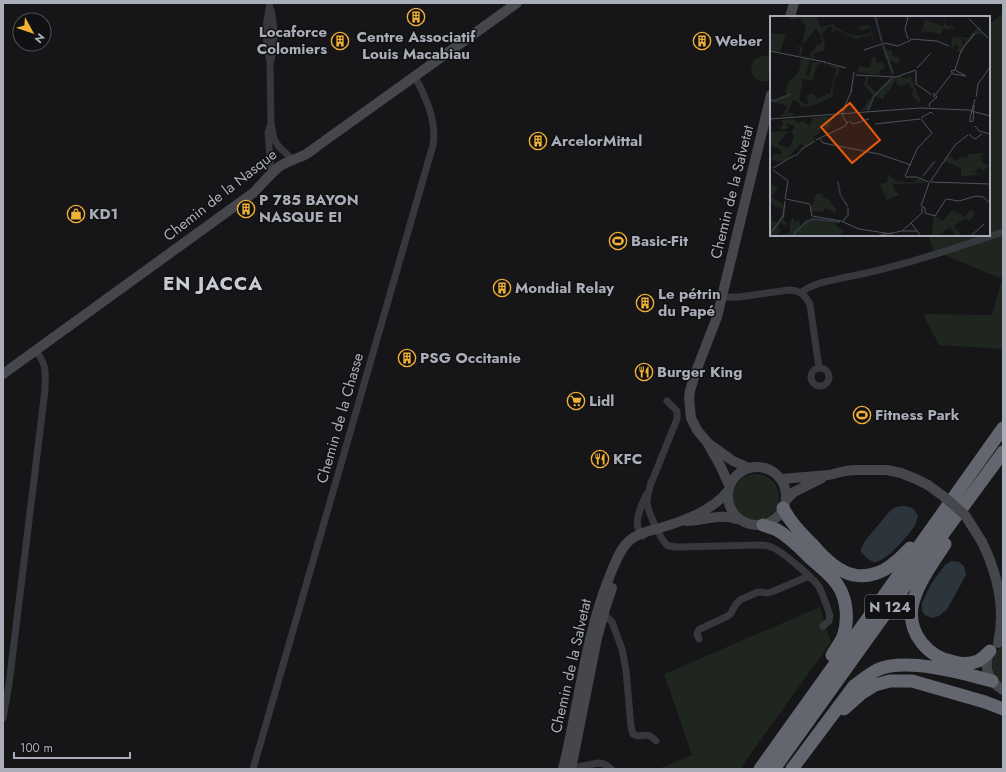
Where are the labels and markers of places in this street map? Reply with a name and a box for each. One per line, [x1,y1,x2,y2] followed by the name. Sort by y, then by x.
[406,7,426,27] building icon: Centre Associatif Louis Macabiau
[257,21,327,60] place label: Locaforce Colomiers
[357,26,476,65] place label: Centre Associatif Louis Macabiau
[715,30,763,52] place label: Weber
[330,31,350,51] building icon: Locaforce Colomiers
[692,31,712,51] building icon: Weber
[550,130,642,152] place label: ArcelorMittal
[528,131,548,151] building icon: ArcelorMittal
[259,189,359,228] place label: P 785 BAYON NASQUE EI
[236,199,256,219] building icon: P 785 BAYON NASQUE EI
[89,203,118,225] place label: KD1
[66,204,86,224] shop icon: KD1
[631,230,688,252] place label: Basic-Fit
[608,231,628,251] sports icon: Basic-Fit
[515,277,614,299] place label: Mondial Relay
[492,278,512,298] building icon: Mondial Relay
[658,283,721,322] place label: Le pétrin du Papé
[635,293,655,313] building icon: Le pétrin du Papé
[420,347,521,369] place label: PSG Occitanie
[397,348,417,368] building icon: PSG Occitanie
[657,361,742,383] place label: Burger King
[634,362,654,382] restaurant icon: Burger King
[589,390,614,412] place label: Lidl
[566,391,586,411] supermarket icon: Lidl
[875,404,960,426] place label: Fitness Park
[852,405,872,425] sports icon: Fitness Park
[613,448,642,470] place label: KFC
[590,449,610,469] restaurant icon: KFC

